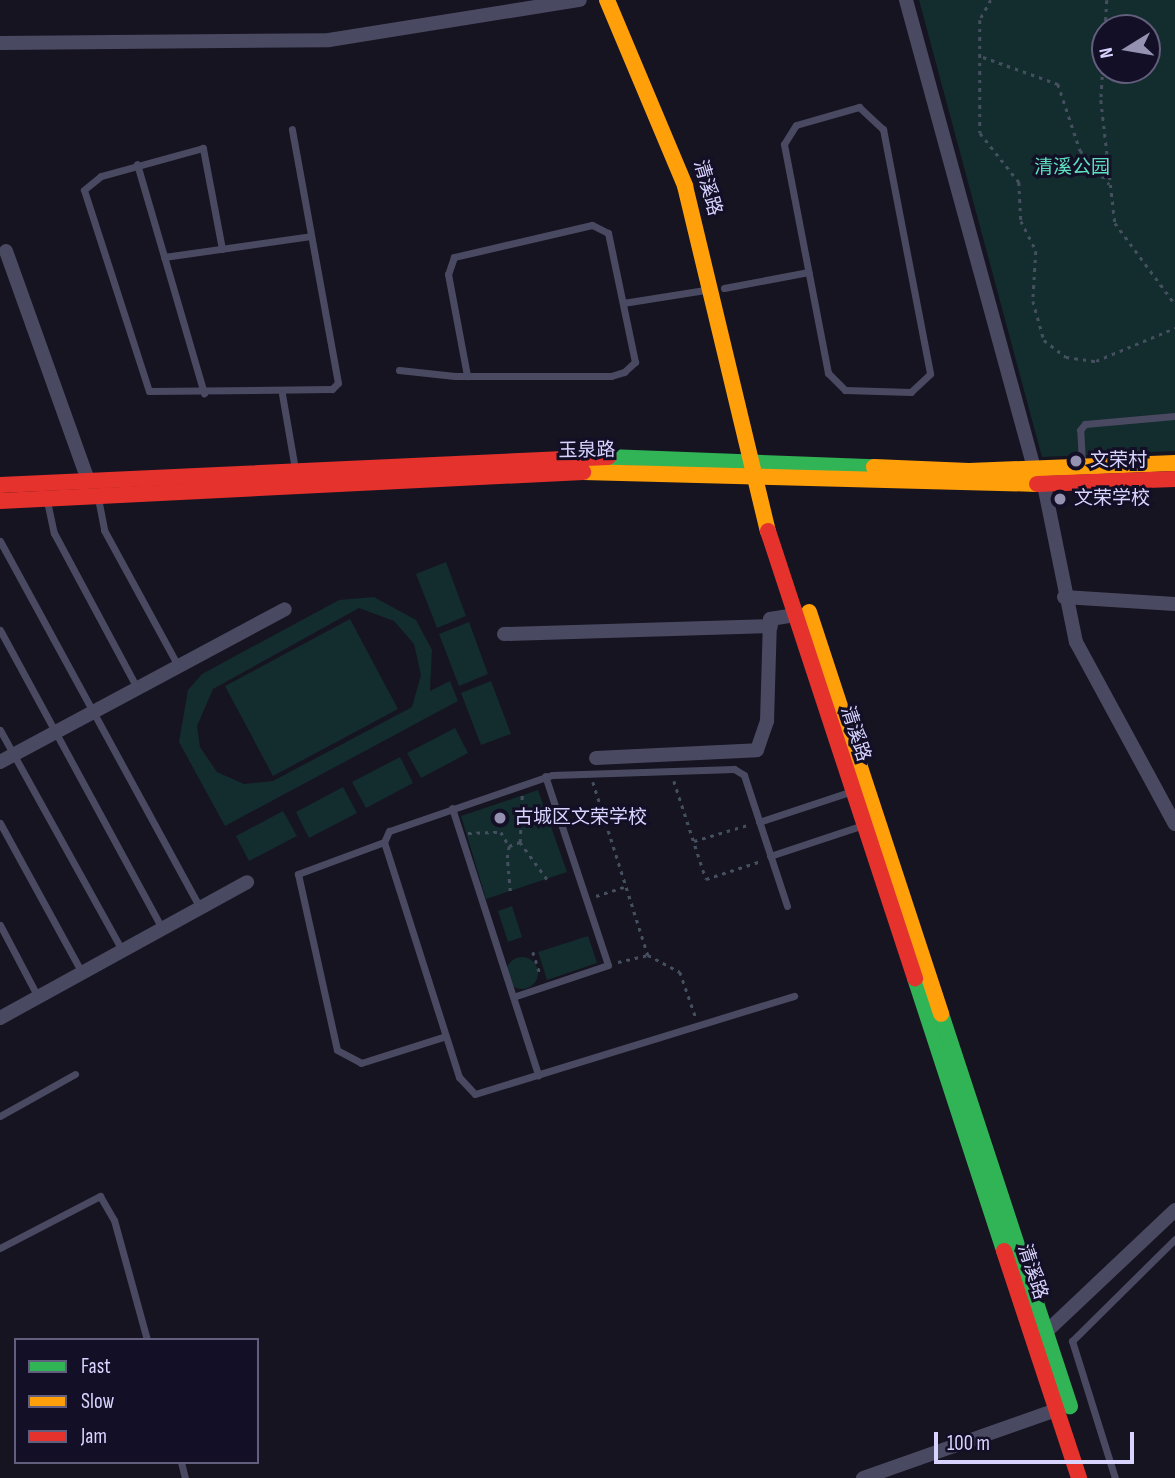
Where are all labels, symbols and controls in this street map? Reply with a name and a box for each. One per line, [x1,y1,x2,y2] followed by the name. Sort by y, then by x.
[1091,14,1161,84] north arrow
[1095,46,1119,60] text: N
[688,157,726,219] street label: 清溪路
[1034,157,1110,179] park label: 清溪公园
[558,439,616,463] street label: 玉泉路
[1090,450,1147,472] place label: 文荣村
[1068,453,1084,469] marker: 文荣村
[1074,488,1150,510] place label: 文荣学校
[1052,491,1068,507] marker: 文荣学校
[835,703,875,765] street label: 清溪路
[514,807,647,829] place label: 古城区文荣学校
[492,810,508,826] marker: 古城区文荣学校
[1012,1241,1052,1303] street label: 清溪路
[14,1338,259,1464] legend
[81,1354,111,1379] text: Fast
[81,1389,114,1414] text: Slow
[937,1418,1136,1462] scale bar
[81,1424,107,1449] text: Jam
[947,1431,990,1456] text: 100 m

